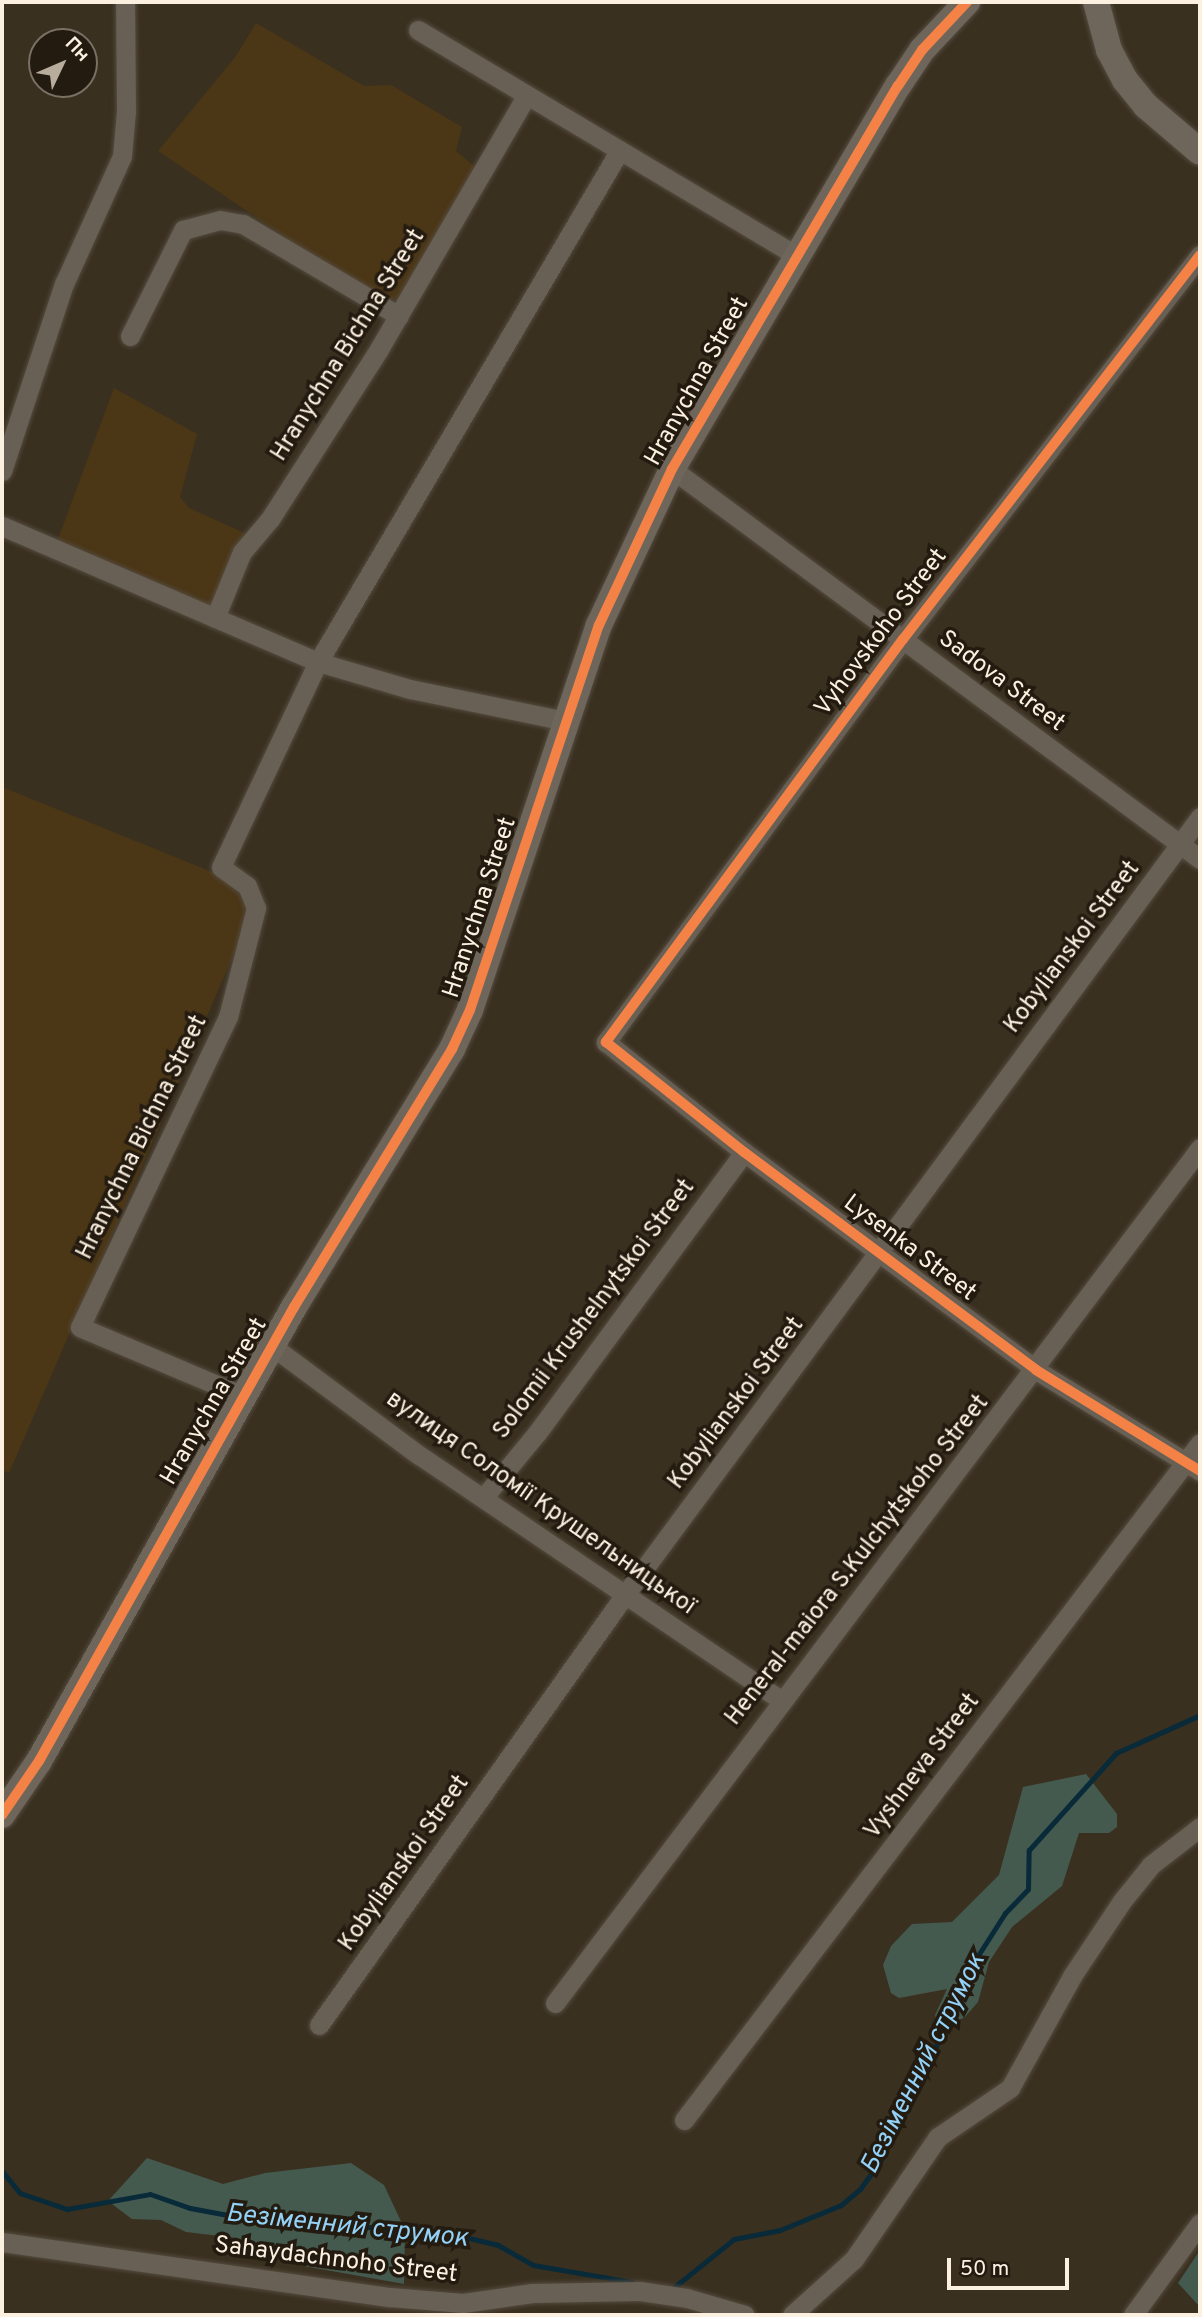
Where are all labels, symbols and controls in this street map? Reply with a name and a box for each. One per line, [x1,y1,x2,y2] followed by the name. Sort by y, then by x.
[28,28,98,98] north arrow
[59,32,94,67] text: Пн
[266,225,432,467] street label: Hranychna Bichna Street
[640,293,756,471] street label: Hranychna Street
[810,544,954,722] street label: Vyhovskoho Street
[932,625,1070,739] street label: Sadova Street
[438,814,524,1002] street label: Hranychna Street
[999,856,1147,1040] street label: Kobylianskoi Street
[71,1011,215,1265] street label: Hranychna Bichna Street
[488,1175,702,1445] street label: Solomii Krushelnytskoi Street
[837,1190,981,1308] street label: Lysenka Street
[663,1312,811,1496] street label: Kobylianskoi Street
[155,1313,275,1491] street label: Hranychna Street
[380,1386,700,1622] street label: вулиця Соломії Крушельницької
[720,1390,996,1732] street label: Heneral-maiora S.Kulchytskoho Street
[859,1689,987,1845] street label: Vyshneva Street
[334,1771,476,1957] street label: Kobylianskoi Street
[855,1948,993,2180] water label: Безіменний струмок
[224,2199,470,2255] water label: Безіменний струмок
[213,2232,459,2290] street label: Sahaydachnoho Street
[950,2244,1072,2288] scale bar
[960,2256,1009,2283] text: 50 m

